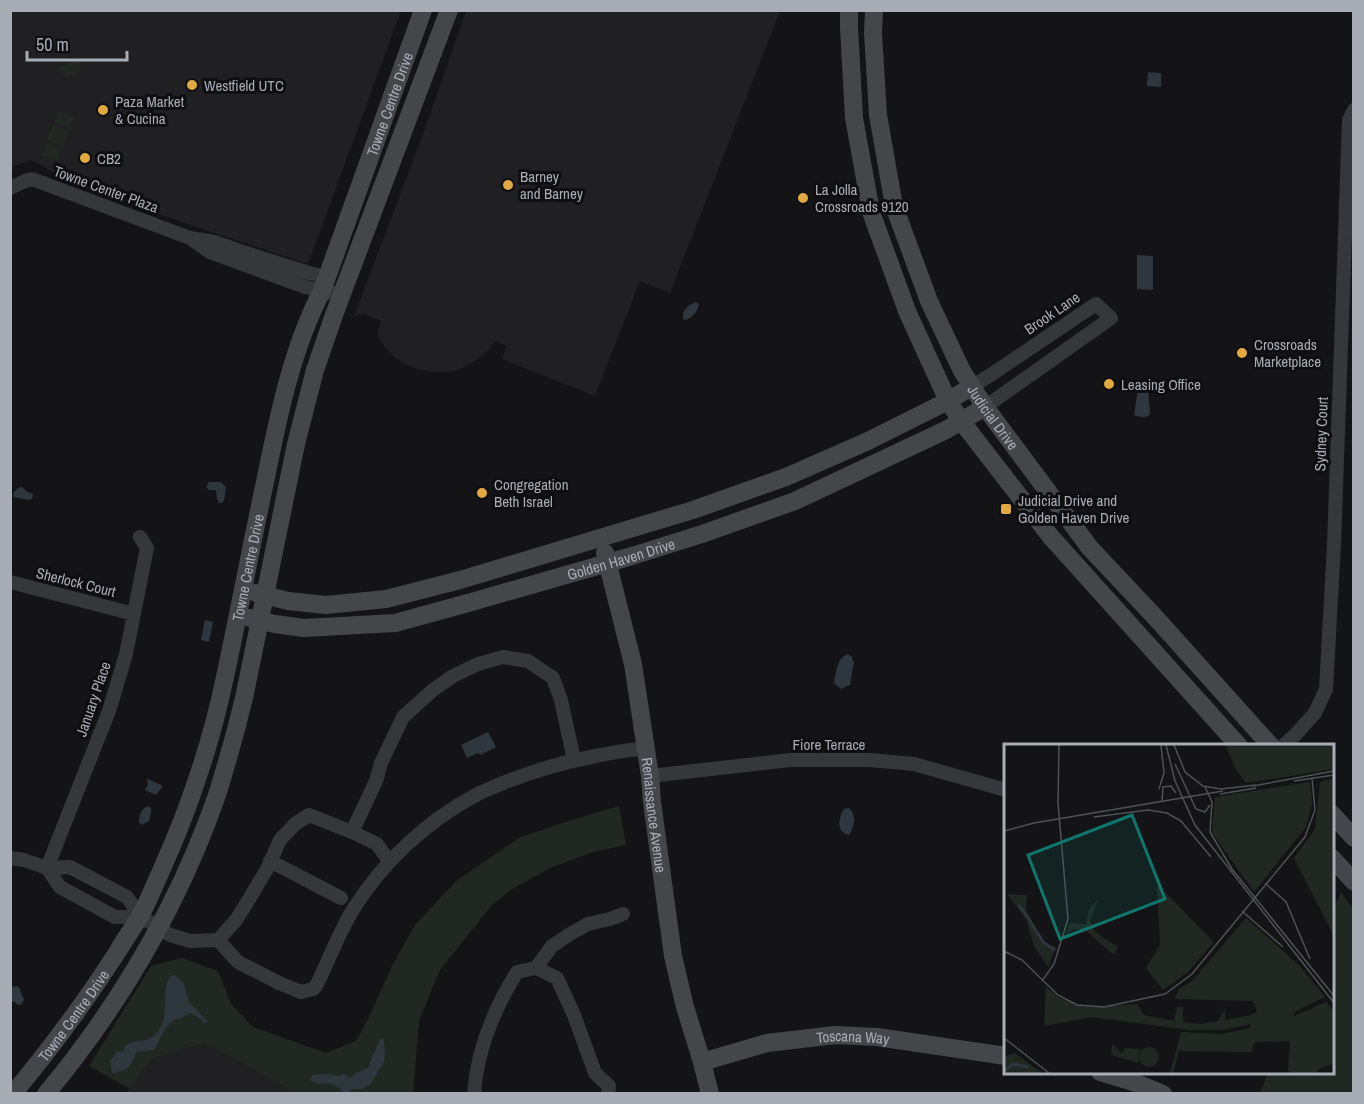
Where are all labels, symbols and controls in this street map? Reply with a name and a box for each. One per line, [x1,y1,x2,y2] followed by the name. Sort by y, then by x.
[27,24,128,62] scale bar
[36,32,69,57] text: 50 m
[361,49,418,159] street label: Towne Centre Drive
[204,75,284,96] place label: Westfield UTC
[185,78,199,92] marker: Westfield UTC
[115,91,185,129] place label: Paza Market & Cucina
[96,103,110,117] marker: Paza Market & Cucina
[97,148,121,169] place label: CB2
[78,151,92,165] marker: CB2
[51,160,161,218] street label: Towne Center Plaza
[520,166,584,204] place label: Barney and Barney
[501,178,515,192] marker: Barney and Barney
[815,179,909,217] place label: La Jolla Crossroads 9120
[796,191,810,205] marker: La Jolla Crossroads 9120
[1020,287,1084,339] street label: Brook Lane
[1254,334,1321,372] place label: Crossroads Marketplace
[1235,346,1249,360] marker: Crossroads Marketplace
[1121,374,1201,395] place label: Leasing Office
[1102,377,1116,391] marker: Leasing Office
[963,381,1024,454] street label: Judicial Drive
[1309,396,1333,472] street label: Sydney Court
[494,474,569,512] place label: Congregation Beth Israel
[475,486,489,500] marker: Congregation Beth Israel
[1018,490,1130,528] place label: Judicial Drive and Golden Haven Drive
[999,502,1013,516] marker: Judicial Drive and Golden Haven Drive
[226,512,269,623] street label: Towne Centre Drive
[565,533,678,585] street label: Golden Haven Drive
[34,562,119,602] street label: Sherlock Court
[70,659,116,739] street label: January Place
[793,734,866,755] street label: Fiore Terrace
[1004,744,1334,1074] inset map
[637,756,672,874] street label: Renaissance Avenue
[33,965,114,1066] street label: Towne Centre Drive
[815,1025,892,1049] street label: Toscana Way

